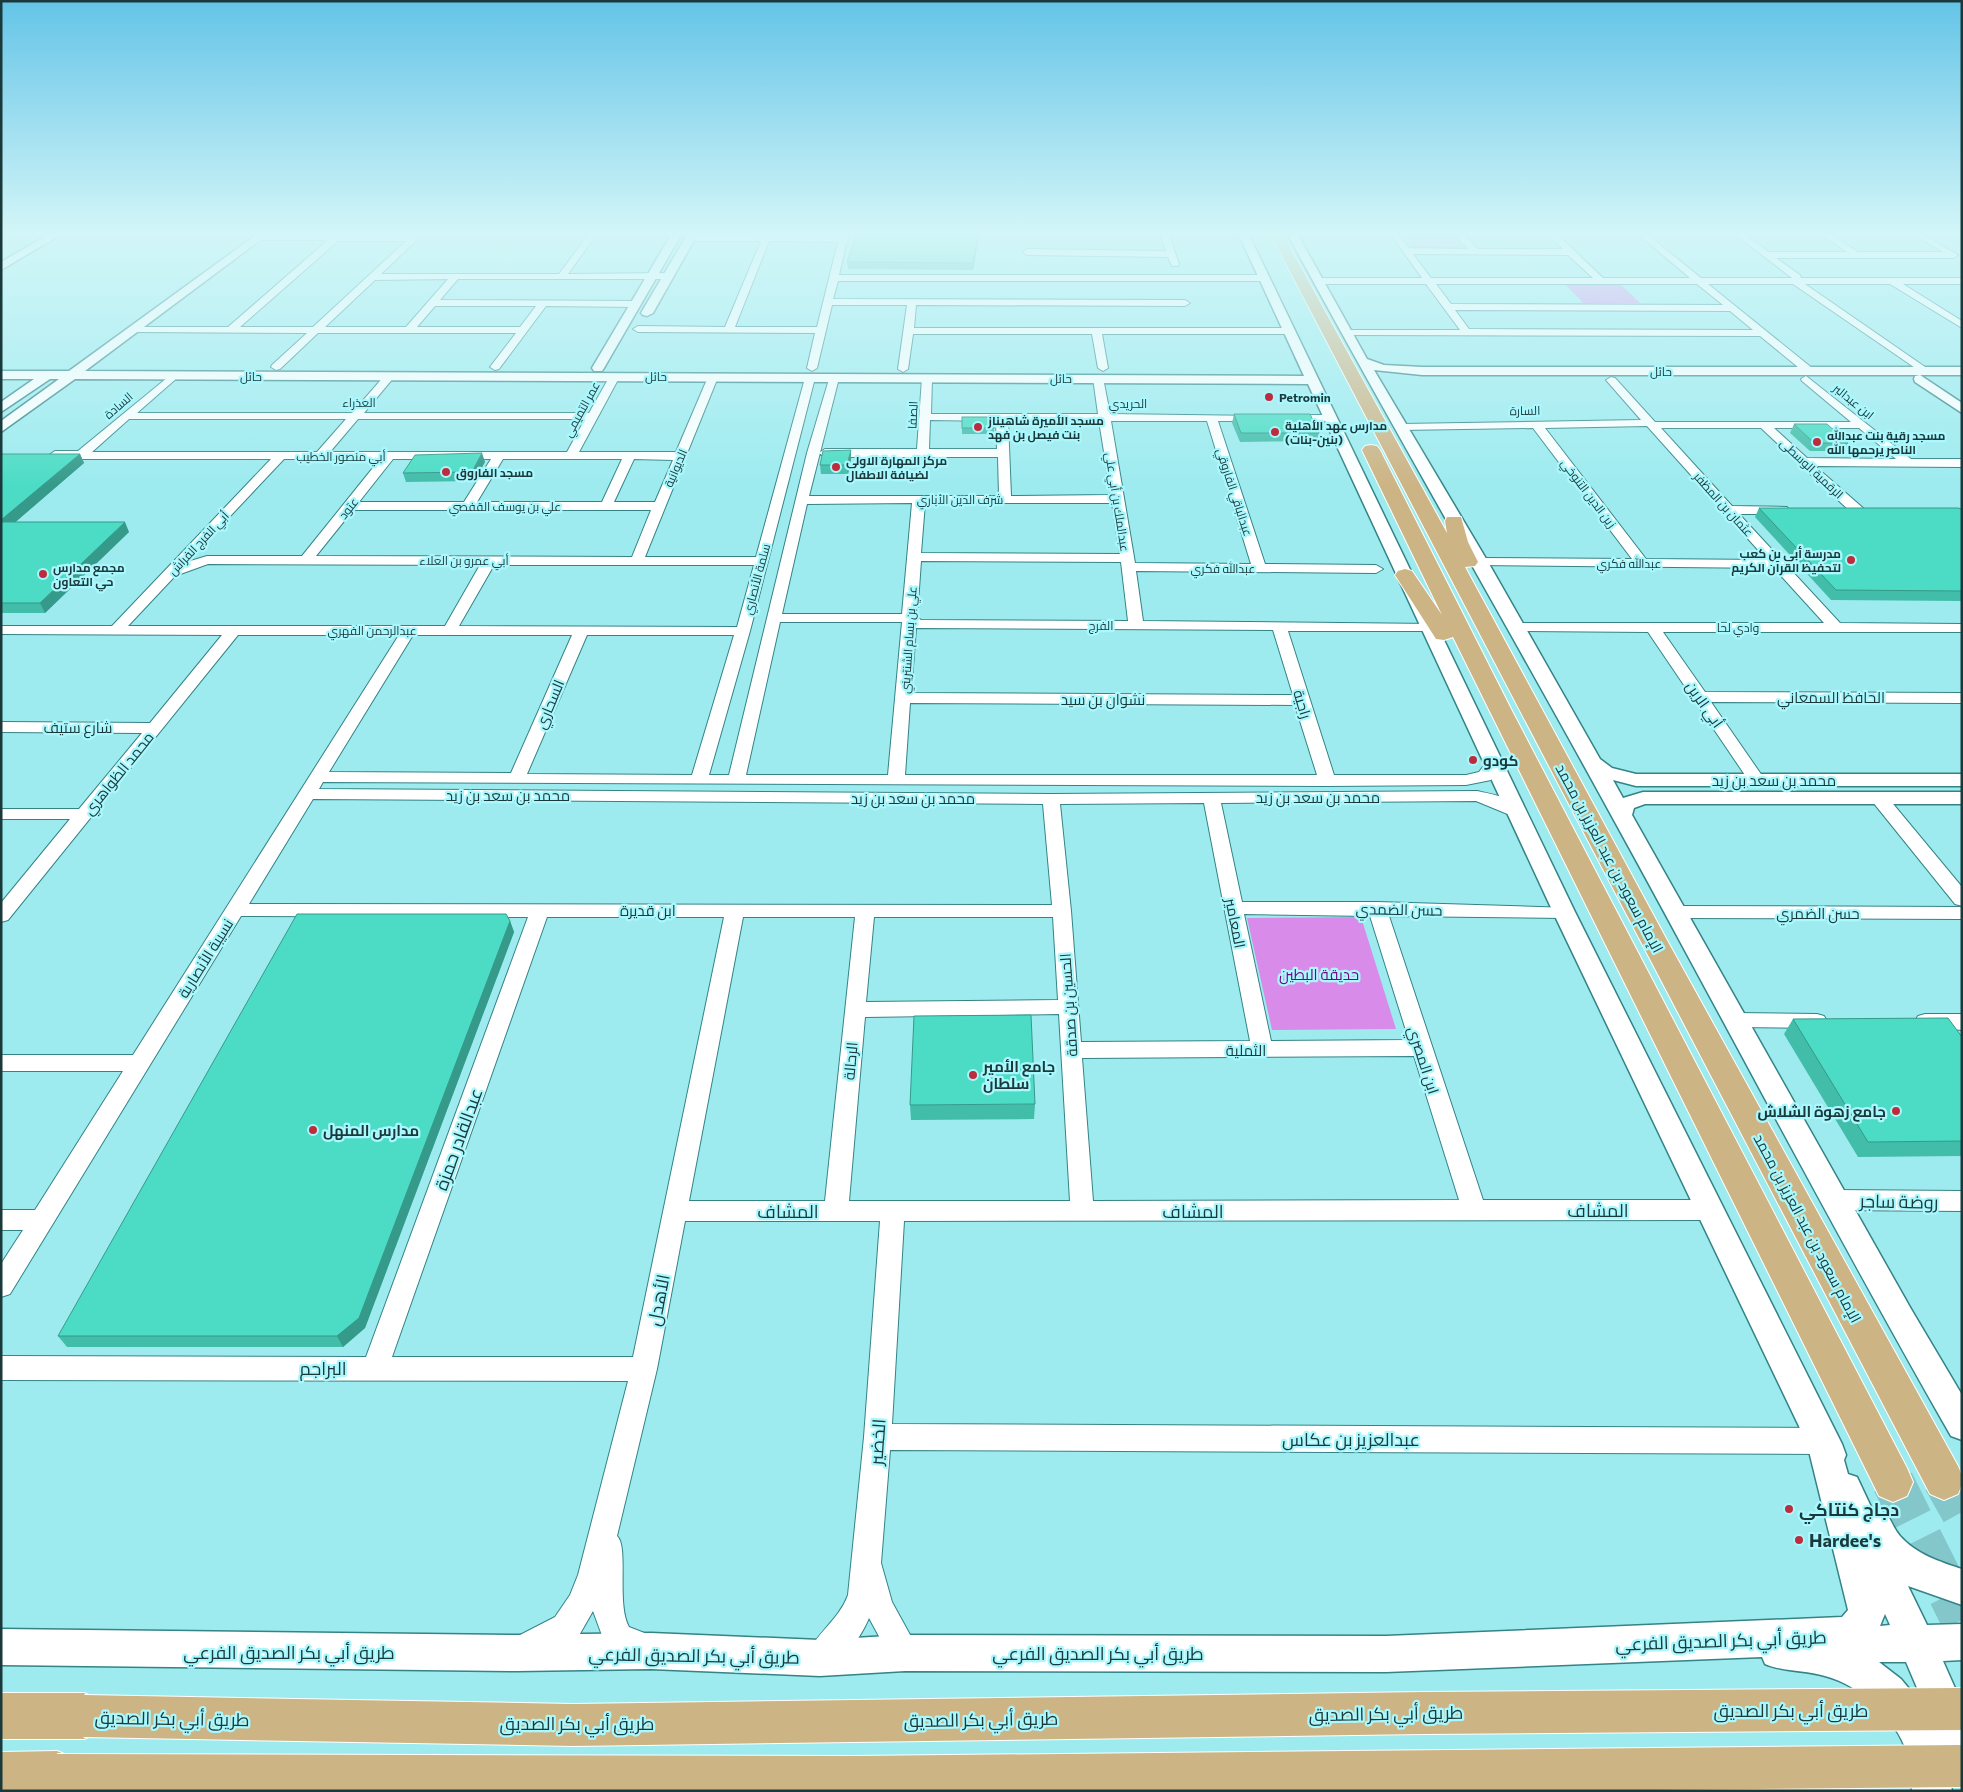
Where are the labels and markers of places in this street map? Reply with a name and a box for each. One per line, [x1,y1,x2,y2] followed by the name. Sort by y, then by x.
[1279,390,1331,404] place label: Petromin
[1263,391,1275,403] marker: Petromin
[987,413,1104,443] place label: مسجد الأميرة شاهيناز بنت فيصل بن فهد
[1285,418,1387,448] place label: مدارس عهد الأهلية (بنين-بنات)
[972,421,984,433] marker: مسجد الأميرة شاهيناز بنت فيصل بن فهد
[1269,426,1281,438] marker: مدارس عهد الأهلية (بنين-بنات)
[1827,427,1946,458] place label: مسجد رقية بنت عبدالله الناصر يرحمها الله
[1811,436,1823,448] marker: مسجد رقية بنت عبدالله الناصر يرحمها الله
[846,453,947,483] place label: مركز المهارة الاولى لضيافة الاطفال
[830,461,842,473] marker: مركز المهارة الاولى لضيافة الاطفال
[456,465,533,481] place label: مسجد الفاروق
[440,466,452,478] marker: مسجد الفاروق
[1731,546,1841,576] place label: مدرسة أبي بن كعب لتحفيظ القرآن الكريم
[1845,554,1857,566] marker: مدرسة أبي بن كعب لتحفيظ القرآن الكريم
[53,560,125,592] place label: مجمع مدارس حي التعاون
[37,568,49,580] marker: مجمع مدارس حي التعاون
[1483,751,1518,770] place label: كودو
[1467,754,1479,766] marker: كودو
[982,1057,1055,1093] place label: جامع الأمير سلطان
[967,1069,979,1081] marker: جامع الأمير سلطان
[1757,1102,1886,1122] place label: جامع زهوة الشلاش
[1890,1105,1902,1117] marker: جامع زهوة الشلاش
[323,1121,419,1140] place label: مدارس المنهل
[307,1124,319,1136] marker: مدارس المنهل
[1799,1498,1899,1525] place label: دجاج كنتاكي
[1783,1503,1795,1515] marker: دجاج كنتاكي
[1809,1529,1881,1551] place label: Hardee's
[1793,1534,1805,1546] marker: Hardee's

